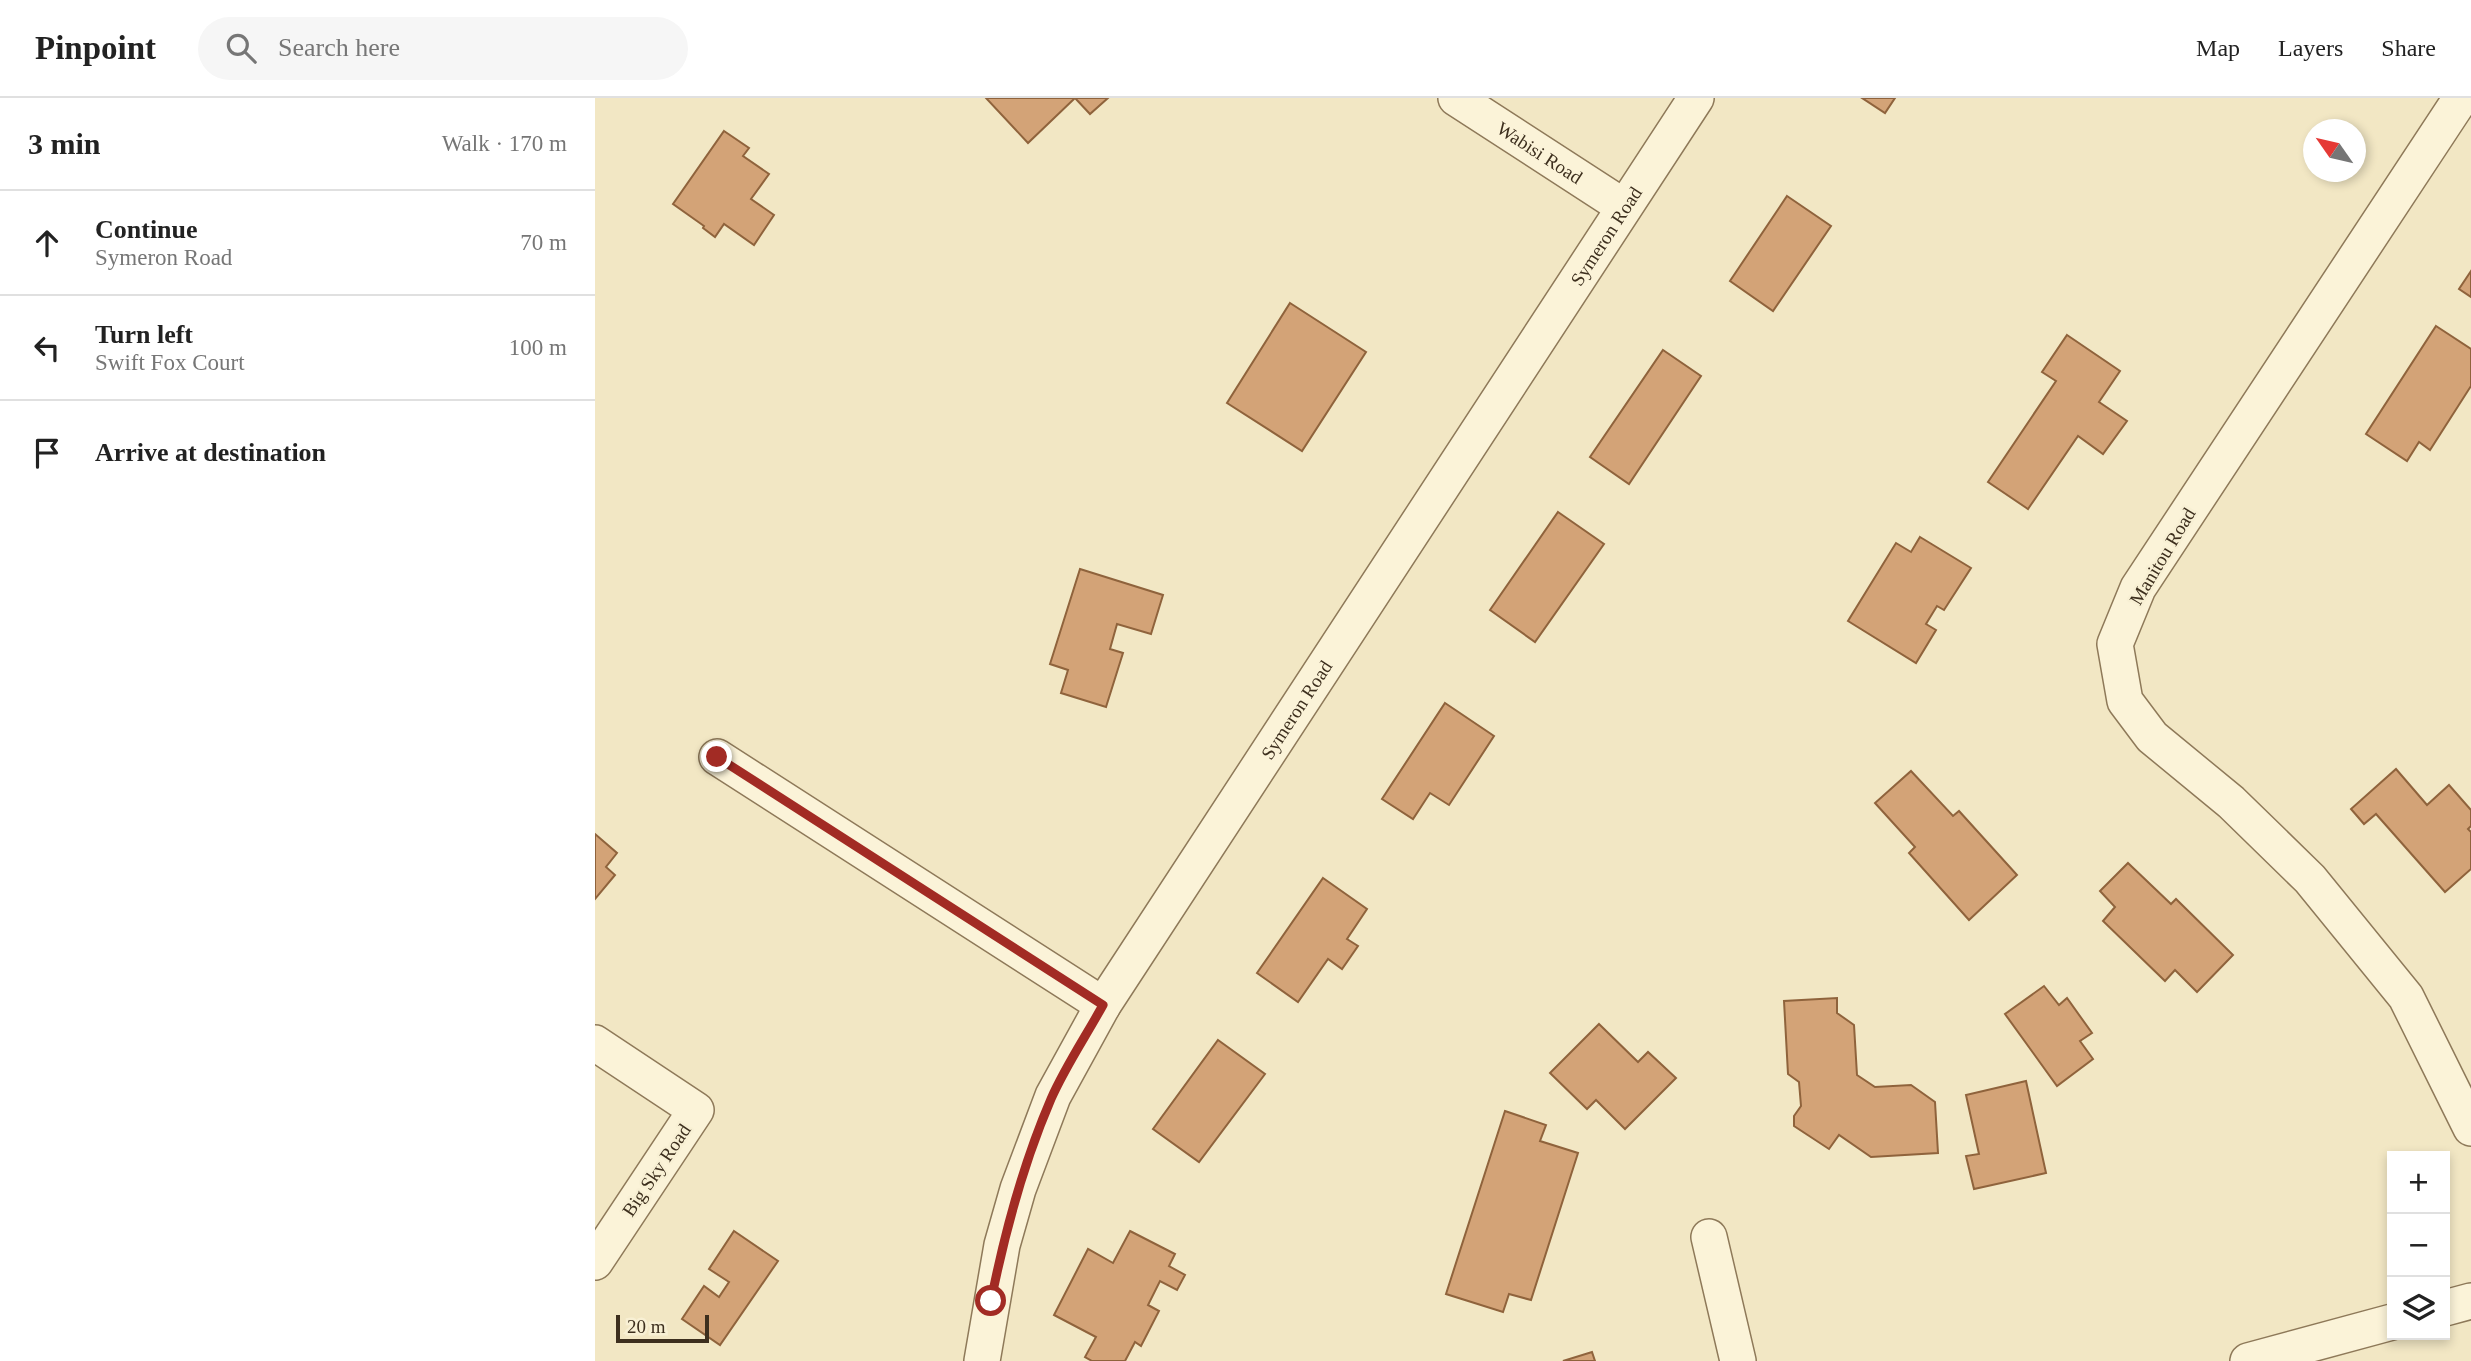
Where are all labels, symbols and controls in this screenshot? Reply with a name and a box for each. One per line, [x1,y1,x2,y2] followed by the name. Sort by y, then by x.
[198,17,688,80] search box
[222,29,260,67] icon: search
[35,30,156,66] text: Pinpoint
[278,33,400,62] text: Search here
[2196,35,2240,61] text: Map
[2278,35,2343,61] text: Layers
[2381,35,2436,61] text: Share
[1493,118,1587,188] street label: Wabisi Road
[2303,119,2366,182] north arrow
[28,127,101,160] text: 3 min
[442,131,567,156] text: Walk · 170 m
[1566,183,1646,289] street label: Symeron Road
[95,215,198,244] text: Continue
[28,224,66,262] icon: ahead
[520,230,567,255] text: 70 m
[95,245,232,270] text: Symeron Road
[95,320,193,349] text: Turn left
[28,329,66,367] icon: left
[509,335,567,360] text: 100 m
[95,350,245,375] text: Swift Fox Court
[28,434,66,472] icon: arrive
[95,438,326,467] text: Arrive at destination
[2125,504,2200,608] street label: Manitou Road
[1257,656,1337,763] street label: Symeron Road
[701,741,732,772] route end
[618,1120,695,1220] street label: Big Sky Road
[2387,1151,2450,1340] map controls
[2387,1151,2450,1214] button: +
[2387,1214,2450,1277] button: −
[2387,1277,2450,1340] button: layers
[975,1285,1006,1316] route start
[616,1312,709,1344] scale bar
[627,1316,666,1337] text: 20 m

